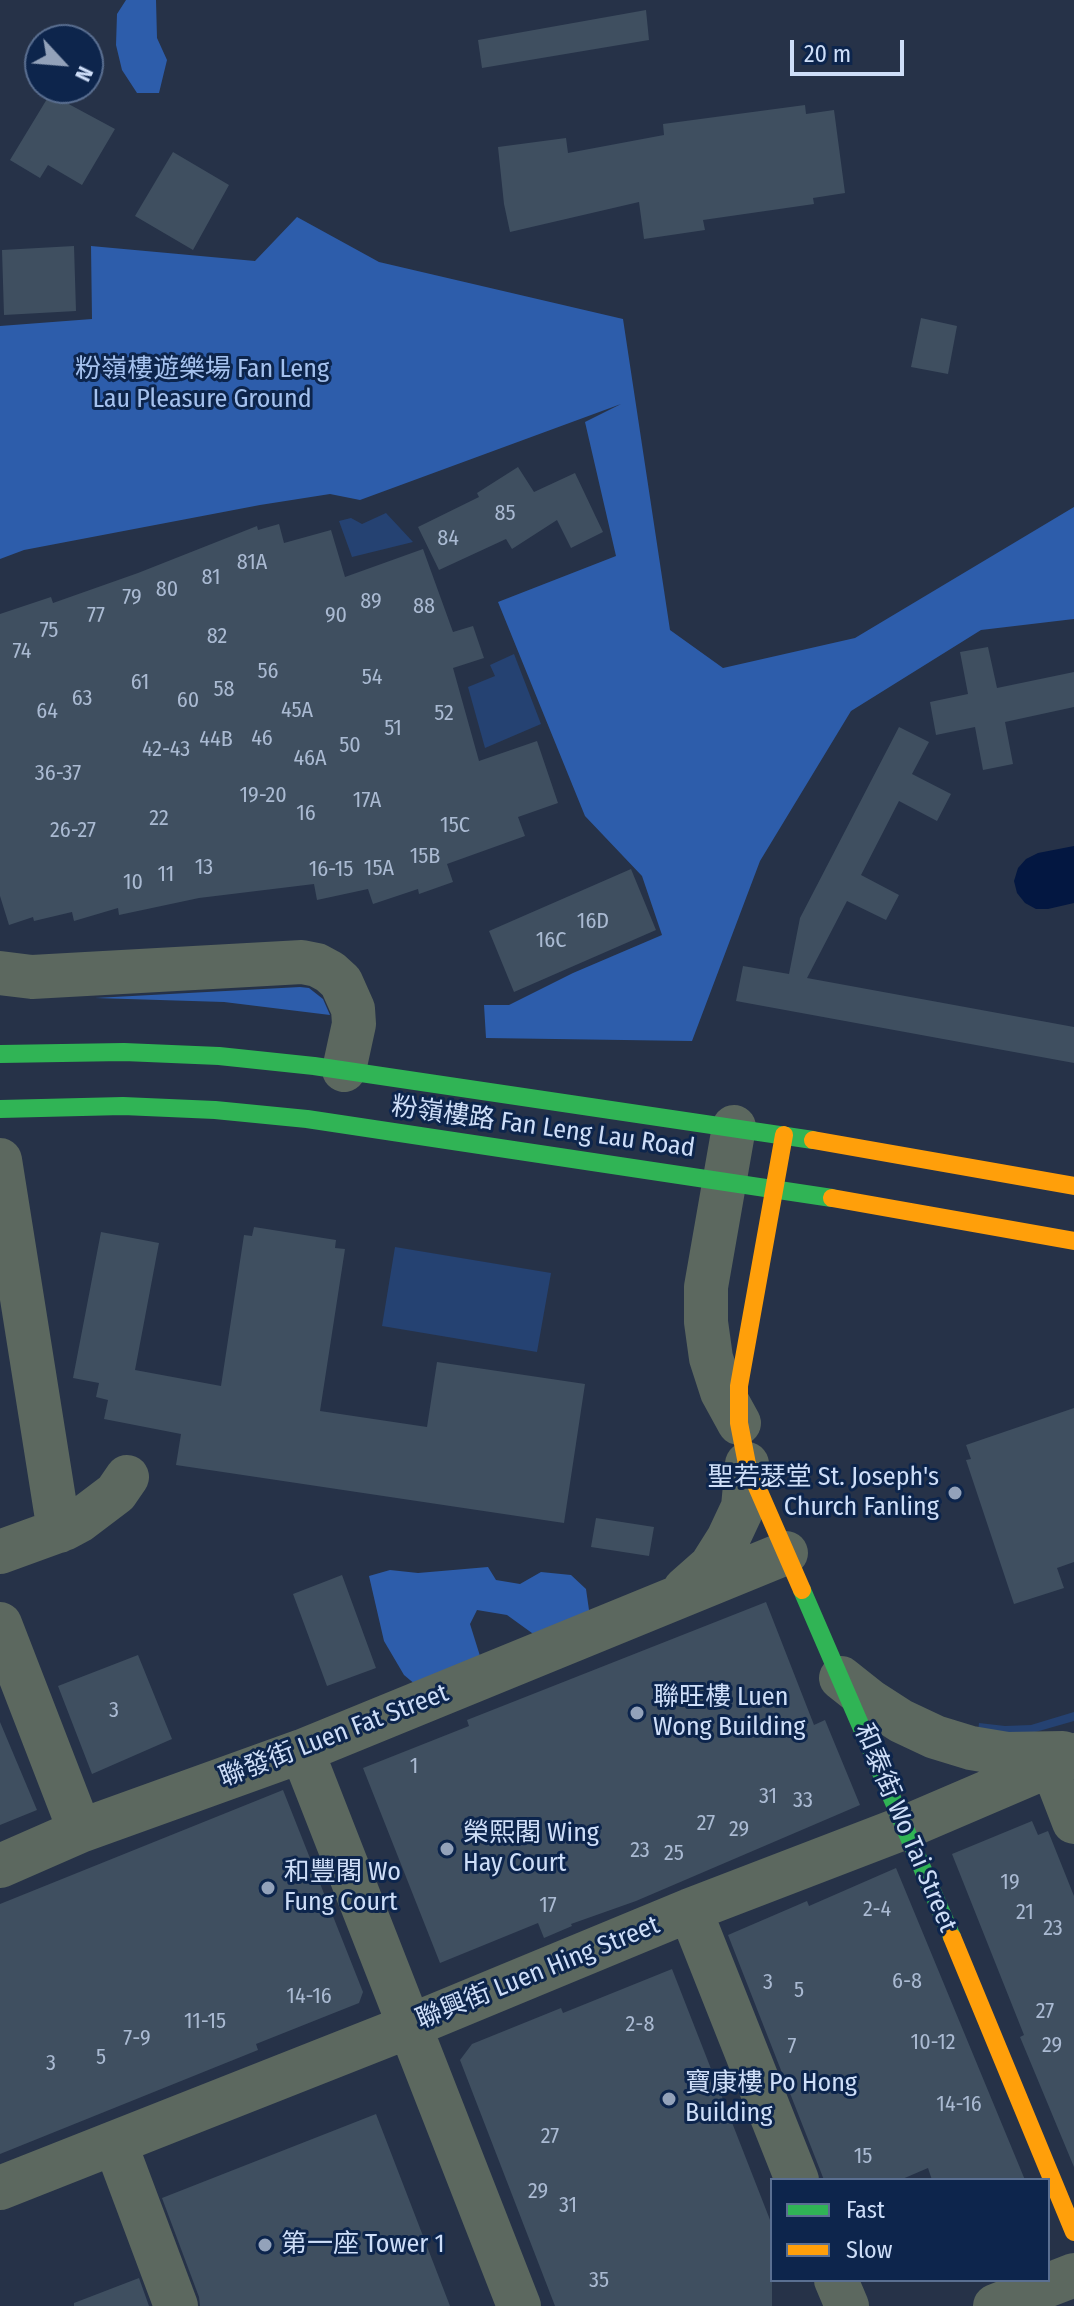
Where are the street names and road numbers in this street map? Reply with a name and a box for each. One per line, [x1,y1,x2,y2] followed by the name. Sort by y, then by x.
[389,1091,697,1165] street label: 粉嶺樓路 Fan Leng Lau Road
[215,1678,453,1794] street label: 聯發街 Luen Fat Street
[847,1719,963,1937] street label: 和泰街 Wo Tai Street
[412,1910,664,2036] street label: 聯興街 Luen Hing Street

